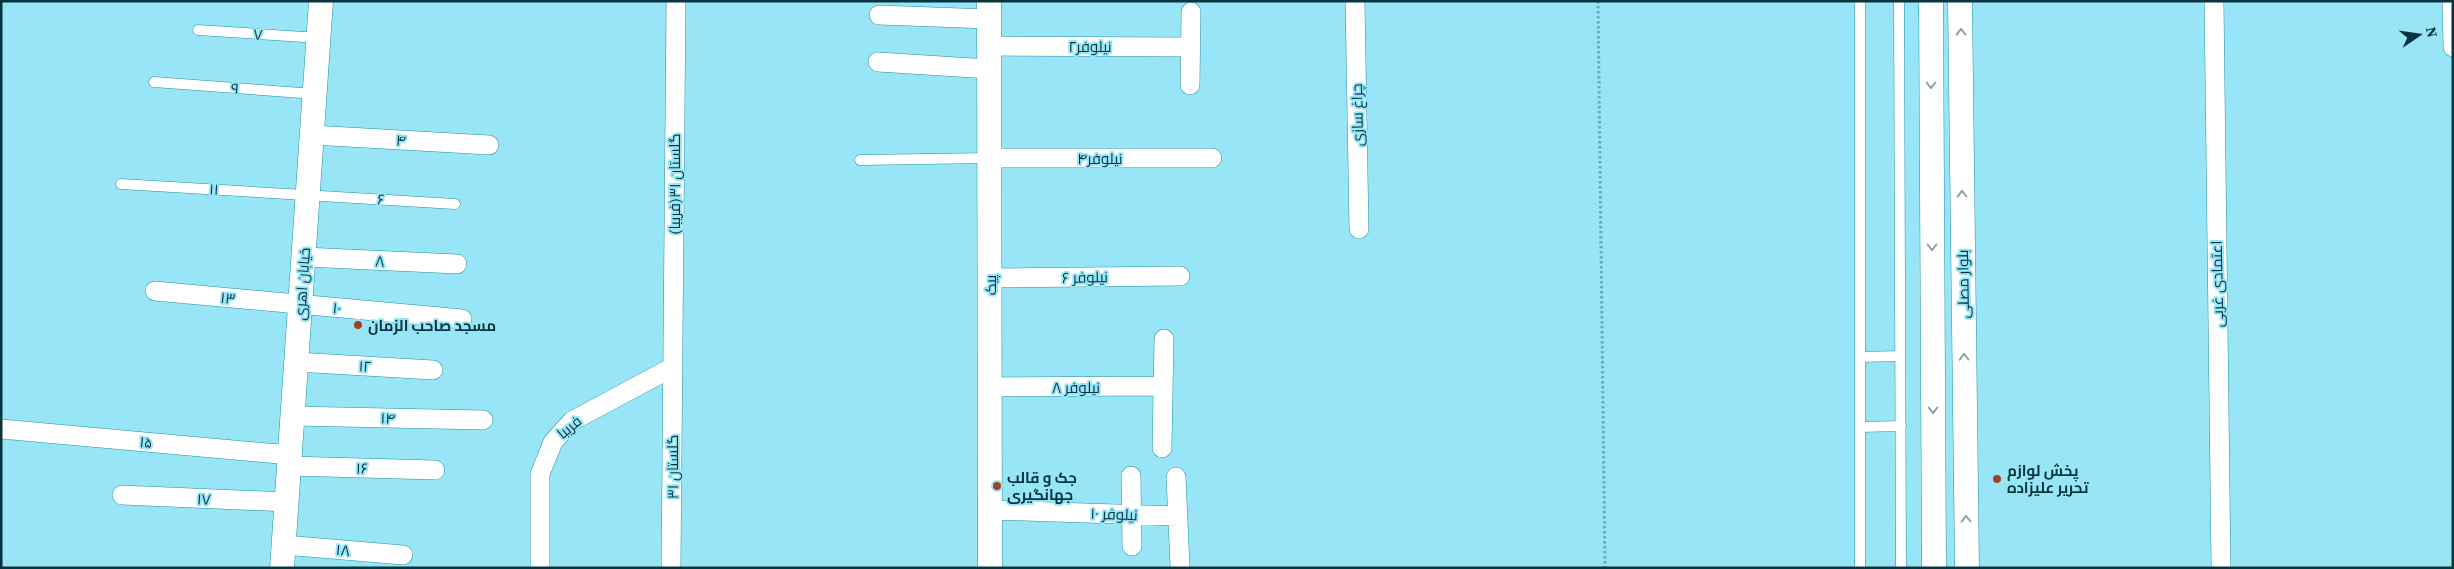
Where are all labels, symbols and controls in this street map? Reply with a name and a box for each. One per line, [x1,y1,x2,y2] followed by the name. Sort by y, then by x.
[2394,10,2444,60] north arrow
[253,23,263,45] street label: ۷
[2421,25,2443,39] text: N
[1955,27,1966,35] one-way arrow
[1068,36,1112,57] street label: نیلوفر۲
[230,77,240,99] street label: ۹
[1926,82,1936,89] one-way arrow
[1346,83,1369,147] street label: چراغ سازی
[395,129,407,151] street label: ۴
[664,133,685,235] street label: گلستان ۳۱(فریبا)
[1077,148,1123,169] street label: نیلوفر۴
[209,178,219,200] street label: ۱۱
[377,188,385,210] street label: ۶
[1957,190,1967,198] one-way arrow
[2206,240,2228,328] street label: اعتمادی غربی
[1927,244,1937,252] one-way arrow
[289,247,315,321] street label: خیابان اهری
[1952,249,1974,319] street label: بلوار مصلی
[375,250,385,272] street label: ۸
[1062,266,1108,288] street label: نیلوفر ۶
[980,275,1001,295] street label: پیک
[220,287,236,309] street label: ۱۳
[332,297,342,319] street label: ۱۰
[368,315,496,336] place label: مسجد صاحب الزمان
[352,319,364,331] marker: مسجد صاحب الزمان
[1959,352,1969,360] one-way arrow
[358,355,372,377] street label: ۱۲
[1052,377,1100,398] street label: نیلوفر ۸
[1928,406,1938,414] one-way arrow
[381,407,396,429] street label: ۱۴
[552,410,586,444] street label: فریبا
[139,431,153,453] street label: ۱۵
[662,435,683,499] street label: گلستان ۳۱
[356,457,368,479] street label: ۱۶
[2007,460,2089,498] place label: پخش لوازم تحریر علیزاده
[1007,467,1077,505] place label: جک و قالب جهانگیری
[1991,473,2003,485] marker: پخش لوازم تحریر علیزاده
[991,480,1003,492] marker: جک و قالب جهانگیری
[196,488,212,510] street label: ۱۷
[1090,503,1138,525] street label: نیلوفر ۱۰
[1961,515,1971,522] one-way arrow
[335,539,351,561] street label: ۱۸

